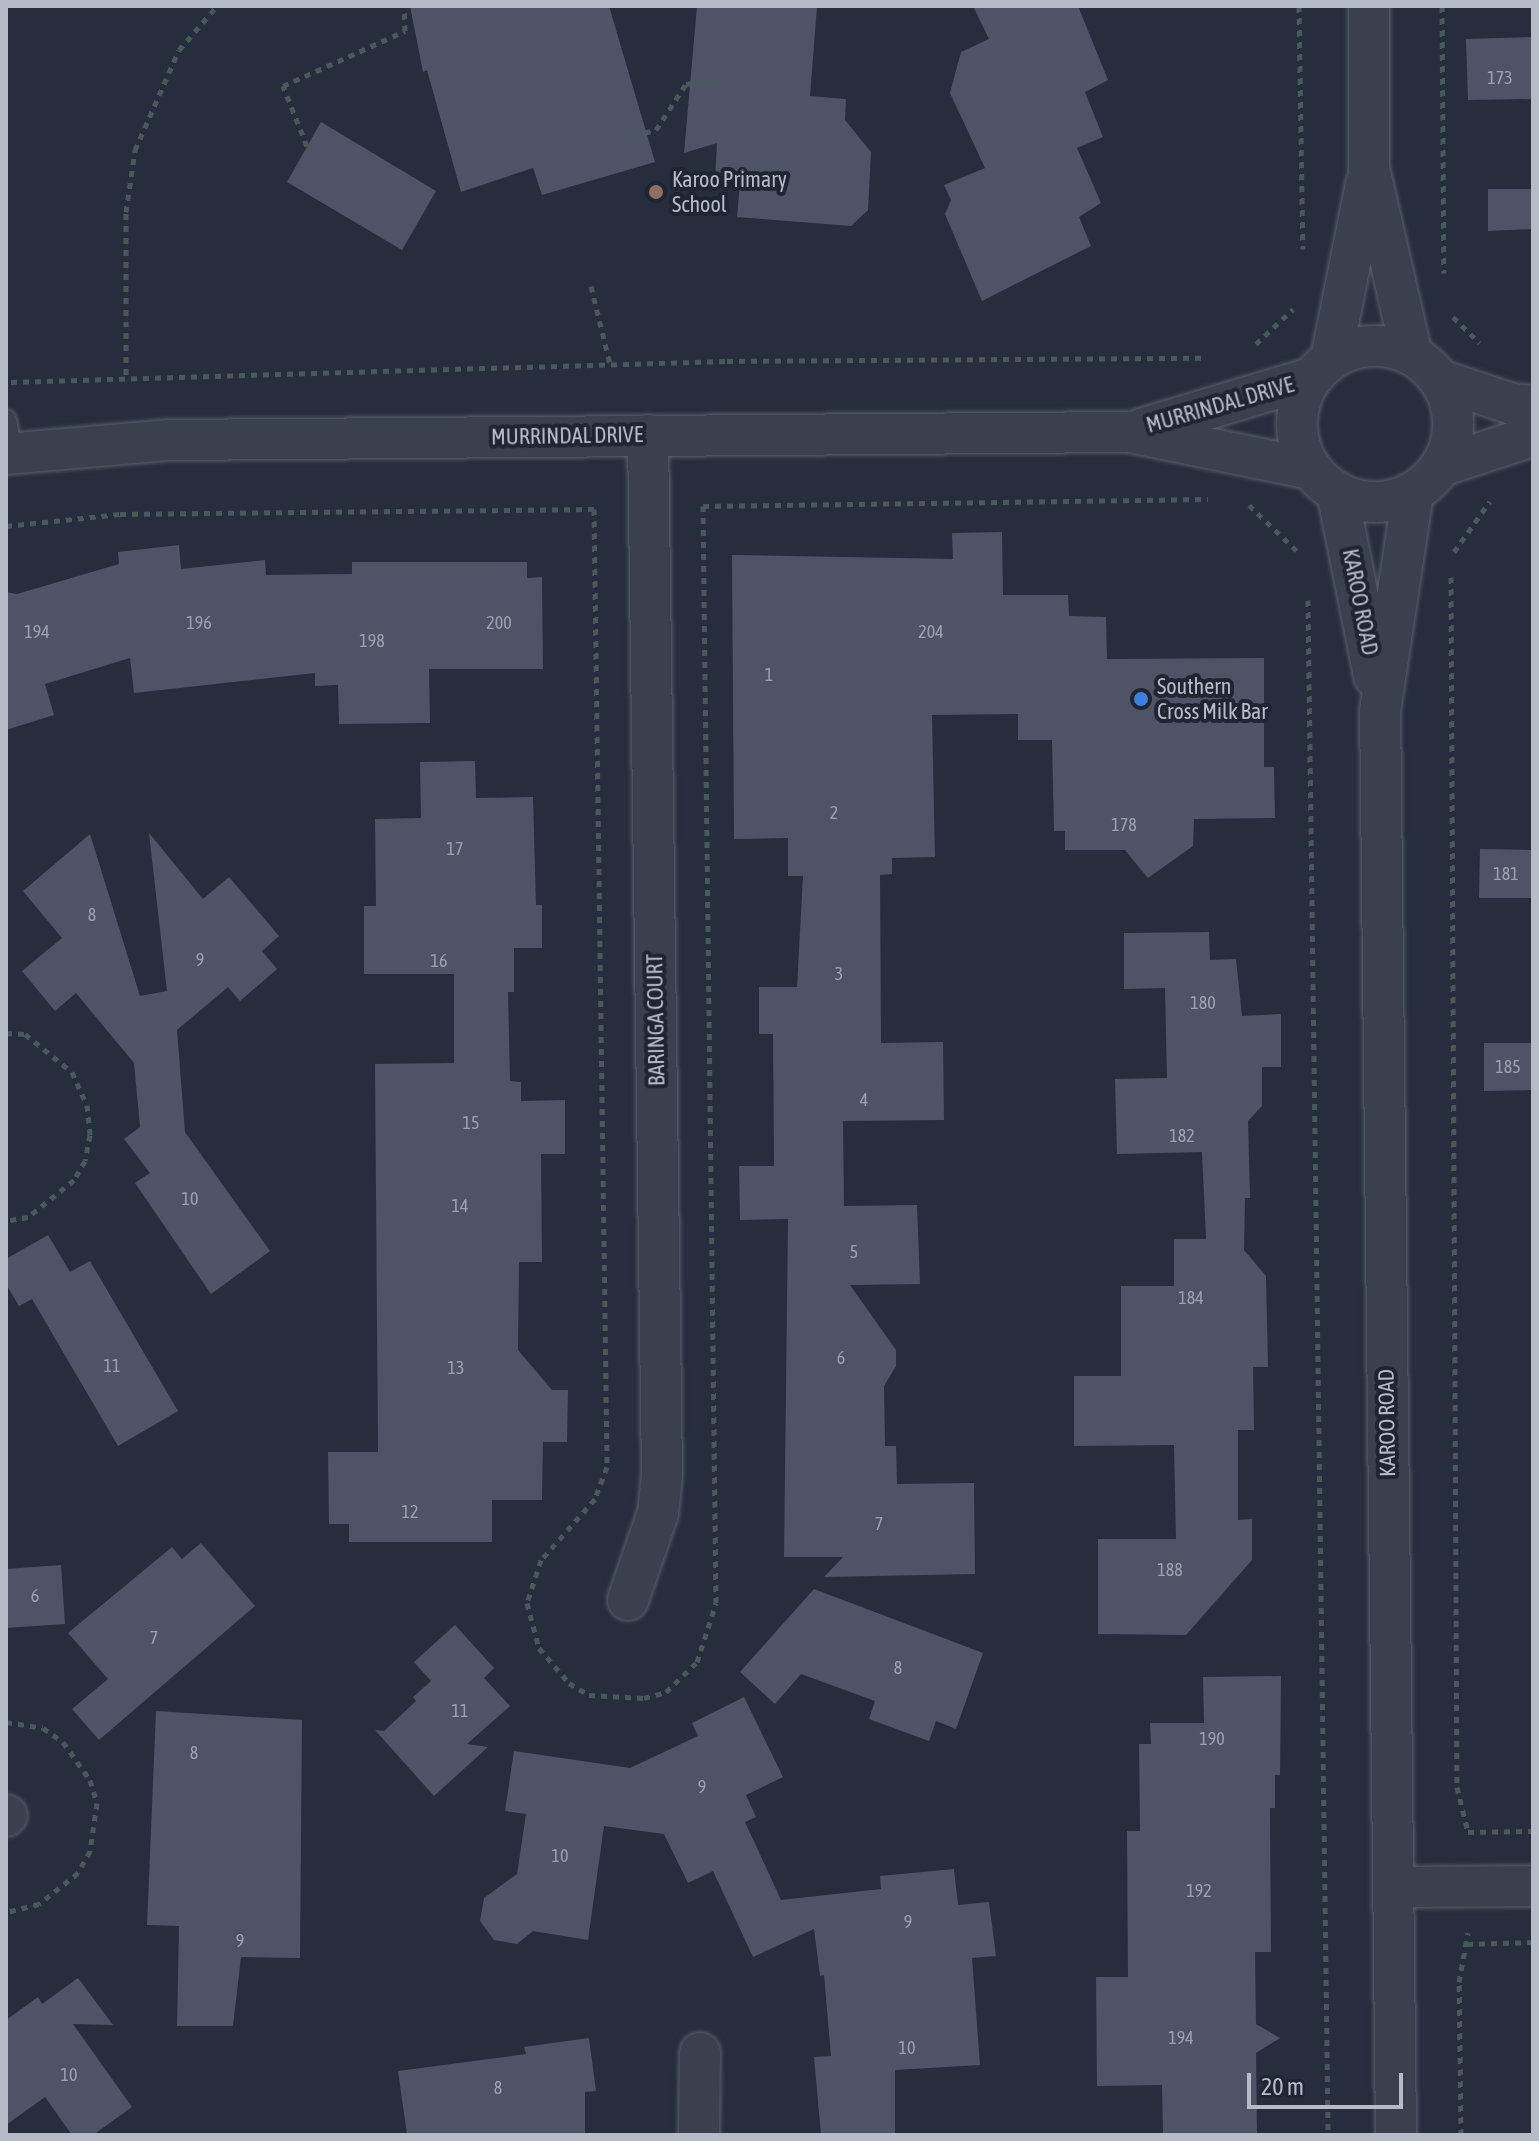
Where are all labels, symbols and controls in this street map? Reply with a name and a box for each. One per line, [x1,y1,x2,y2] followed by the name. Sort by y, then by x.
[1487,67,1513,89] house number: 173
[672,166,787,218] place label: Karoo Primary School
[647,183,665,201] marker: Karoo Primary School
[1143,371,1297,439] street label: MURRINDAL DRIVE
[491,421,643,451] street label: MURRINDAL DRIVE
[1337,547,1383,657] street label: KAROO ROAD
[186,612,212,634] house number: 196
[486,612,512,634] house number: 200
[24,621,50,643] house number: 194
[918,621,944,643] house number: 204
[359,630,385,652] house number: 198
[765,664,773,686] house number: 1
[1157,673,1268,724] place label: Southern Cross Milk Bar
[1132,690,1150,708] marker: Southern Cross Milk Bar
[830,802,838,824] house number: 2
[1111,814,1137,836] house number: 178
[447,838,463,860] house number: 17
[1493,863,1519,885] house number: 181
[88,904,96,926] house number: 8
[196,949,204,971] house number: 9
[431,950,447,972] house number: 16
[642,954,670,1086] street label: BARINGA COURT
[835,963,843,985] house number: 3
[1190,992,1216,1014] house number: 180
[1495,1056,1521,1078] house number: 185
[860,1089,868,1111] house number: 4
[463,1112,479,1134] house number: 15
[1169,1125,1195,1147] house number: 182
[182,1188,198,1210] house number: 10
[452,1195,468,1217] house number: 14
[850,1241,858,1263] house number: 5
[1178,1287,1204,1309] house number: 184
[837,1347,845,1369] house number: 6
[104,1355,120,1377] house number: 11
[448,1357,464,1379] house number: 13
[1373,1369,1401,1477] street label: KAROO ROAD
[402,1501,418,1523] house number: 12
[875,1513,883,1535] house number: 7
[1157,1559,1183,1581] house number: 188
[31,1585,39,1607] house number: 6
[150,1627,158,1649] house number: 7
[894,1657,902,1679] house number: 8
[452,1700,468,1722] house number: 11
[1199,1728,1225,1750] house number: 190
[190,1742,198,1764] house number: 8
[698,1776,706,1798] house number: 9
[552,1845,568,1867] house number: 10
[1186,1880,1212,1902] house number: 192
[904,1911,912,1933] house number: 9
[236,1930,244,1952] house number: 9
[1168,2027,1194,2049] house number: 194
[899,2037,915,2059] house number: 10
[1251,2057,1407,2107] scale bar
[61,2064,77,2086] house number: 10
[1261,2073,1304,2100] text: 20 m
[494,2077,502,2099] house number: 8

